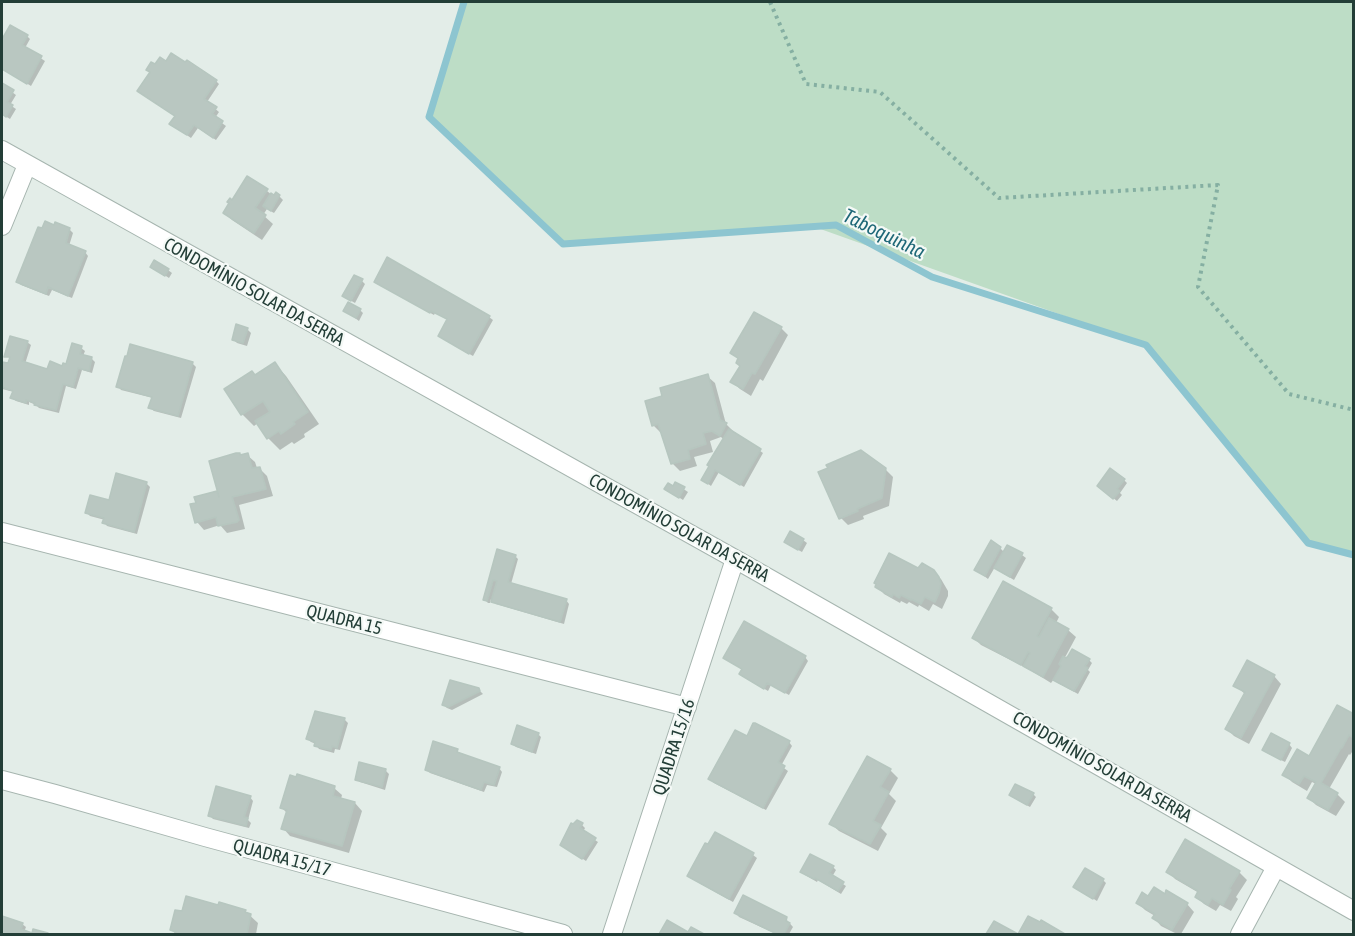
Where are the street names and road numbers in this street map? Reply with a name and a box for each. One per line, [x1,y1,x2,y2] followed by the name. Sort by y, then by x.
[160,233,348,351] street label: CONDOMÍNIO SOLAR DA SERRA
[585,469,773,587] street label: CONDOMÍNIO SOLAR DA SERRA
[304,600,384,640] street label: QUADRA 15
[648,696,700,798] street label: QUADRA 15/16
[1009,707,1195,827] street label: CONDOMÍNIO SOLAR DA SERRA
[231,835,333,881] street label: QUADRA 15/17

